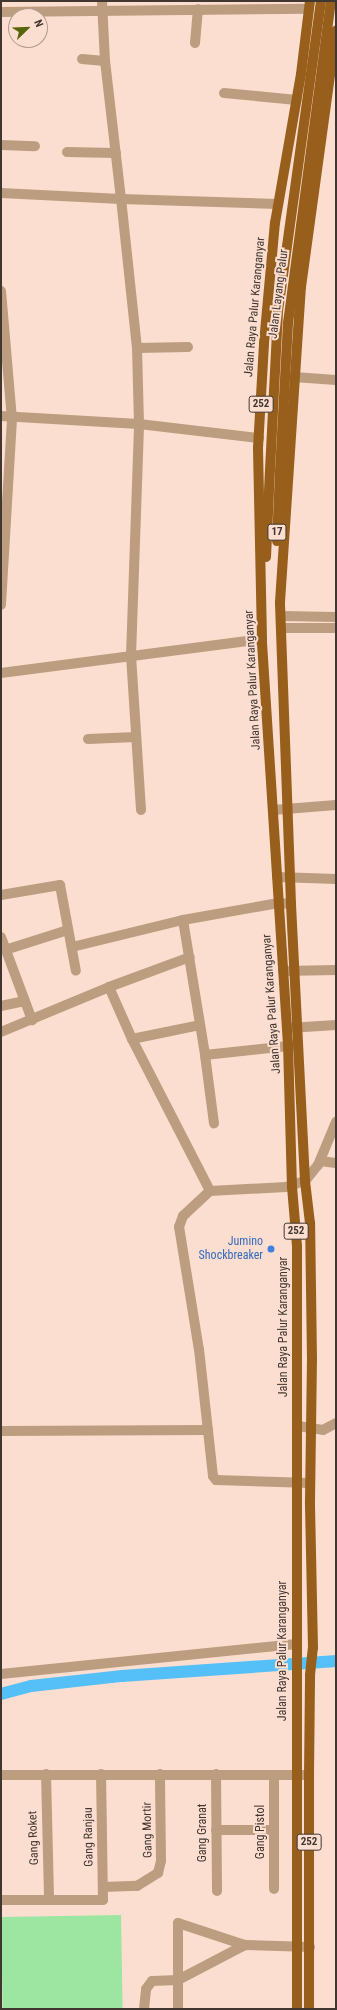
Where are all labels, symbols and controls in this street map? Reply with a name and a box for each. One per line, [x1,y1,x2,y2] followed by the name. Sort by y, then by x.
[8,8,48,48] north arrow
[31,18,46,29] text: N
[242,236,268,378] street label: Jalan Raya Palur Karanganyar
[266,249,292,339] street label: Jalan Layang Palur
[248,395,274,413] road number: 252
[267,523,287,541] road number: 17
[242,610,264,750] street label: Jalan Raya Palur Karanganyar
[260,933,284,1075] street label: Jalan Raya Palur Karanganyar
[283,1222,309,1240] road number: 252
[199,1235,263,1263] place label: Jumino Shockbreaker
[266,1244,276,1254] marker: Jumino Shockbreaker
[277,1257,291,1397] street label: Jalan Raya Palur Karanganyar
[276,1581,290,1721] street label: Jalan Raya Palur Karanganyar
[140,1802,156,1858] street label: Gang Mortir
[196,1804,210,1862] street label: Gang Granat
[254,1805,268,1859] street label: Gang Pistol
[81,1807,97,1867] street label: Gang Ranjau
[26,1811,42,1865] street label: Gang Roket
[296,1833,322,1851] road number: 252

